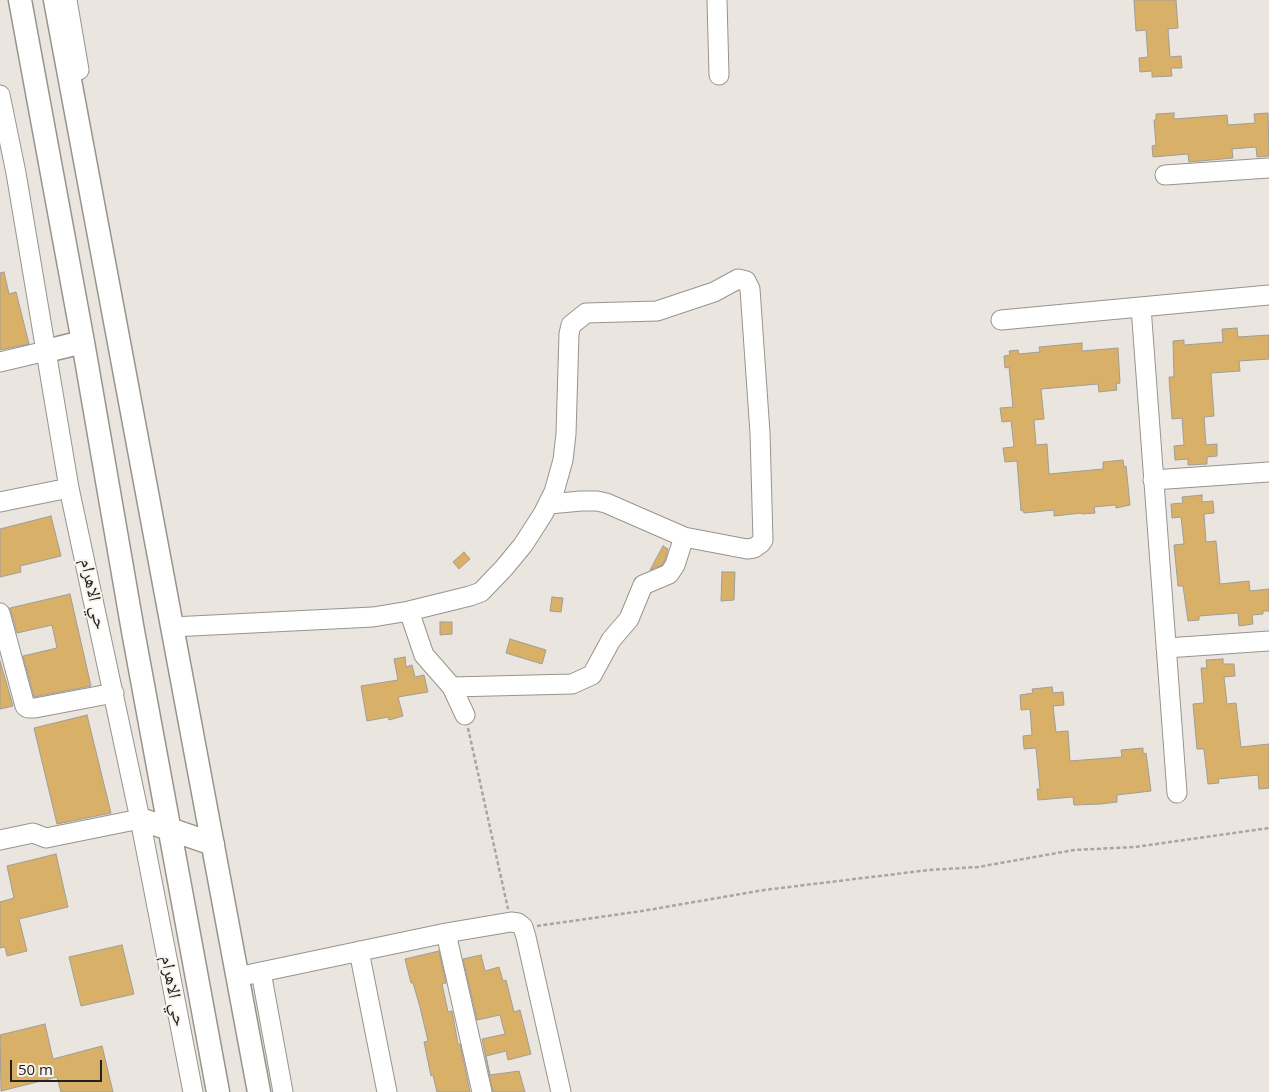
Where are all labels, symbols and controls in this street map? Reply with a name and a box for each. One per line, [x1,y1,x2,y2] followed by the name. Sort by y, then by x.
[75,557,111,631] street label: حي الاهرام
[156,954,190,1028] street label: حي الاهرام
[12,1050,105,1082] scale bar
[18,1059,53,1079] text: 50 m

